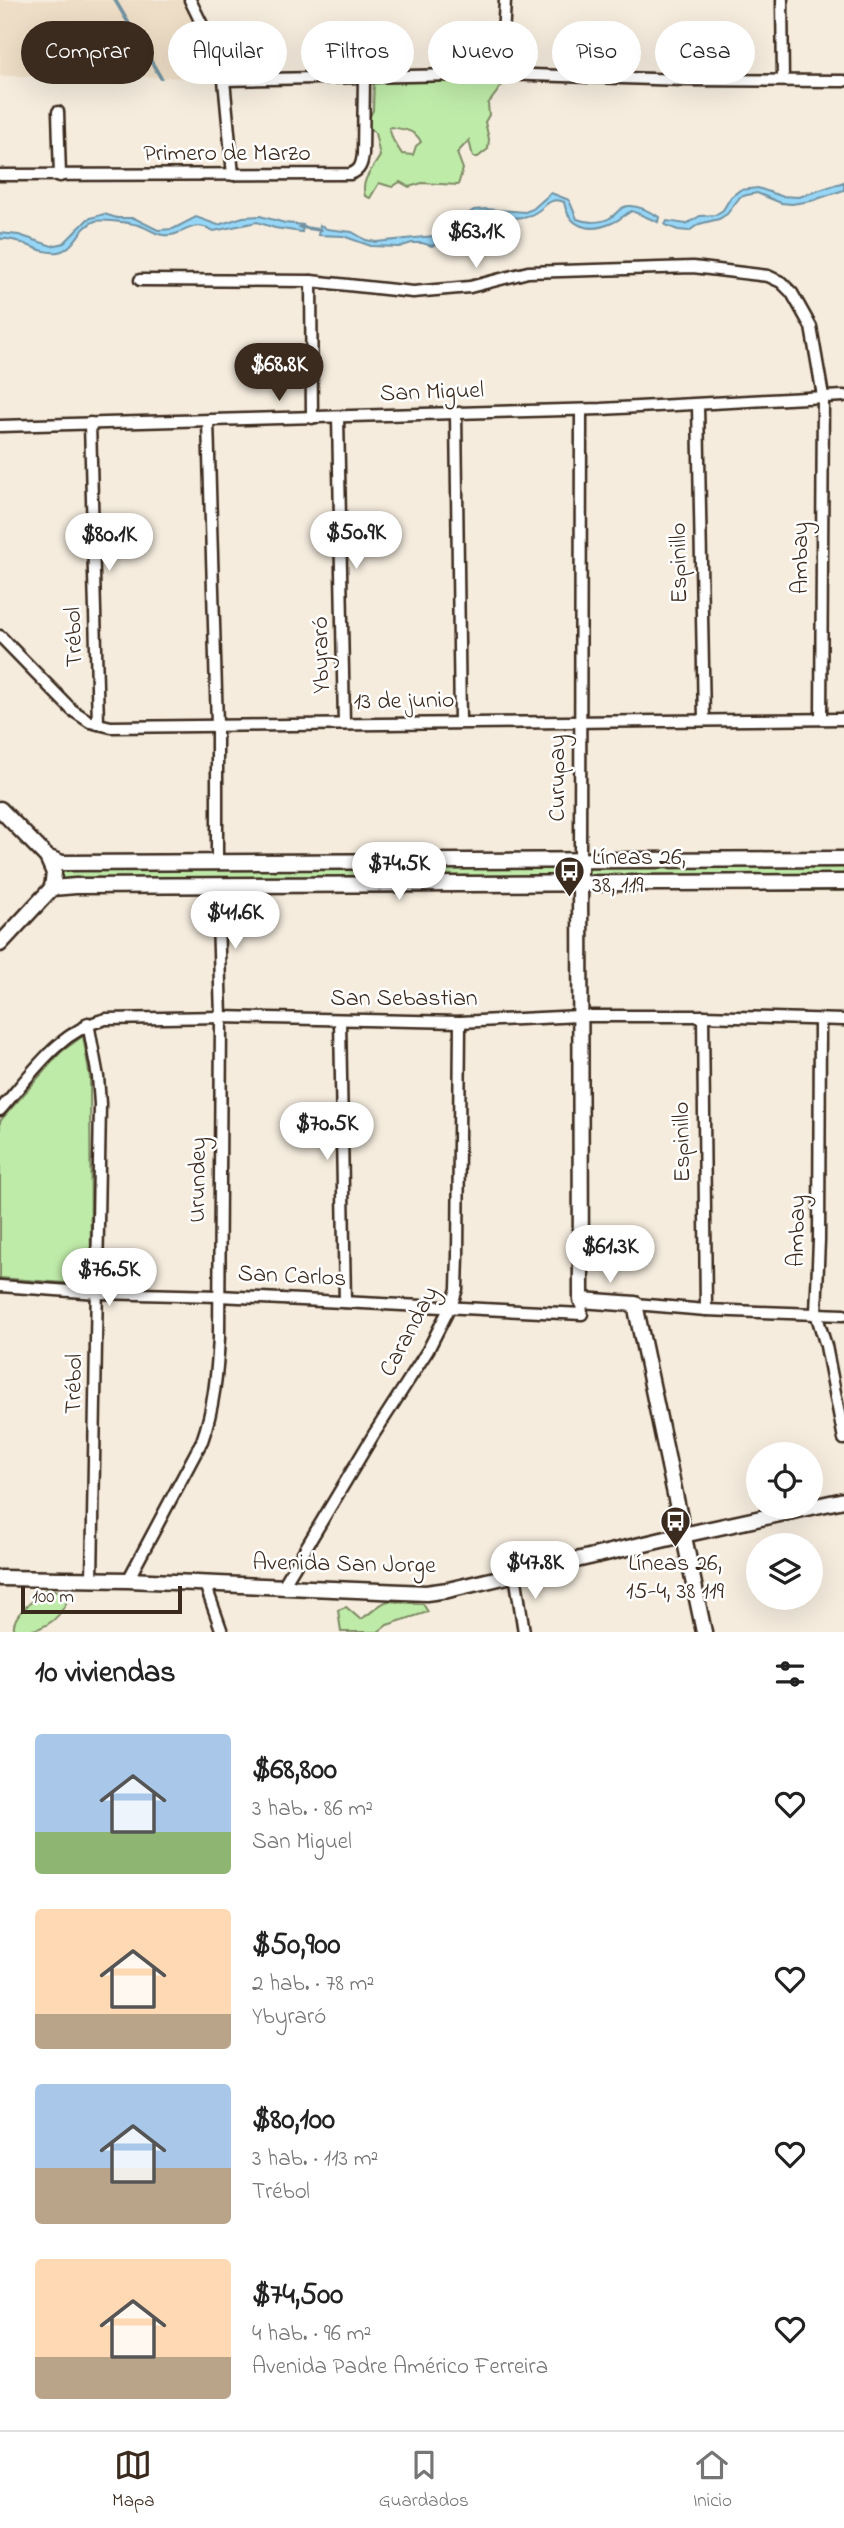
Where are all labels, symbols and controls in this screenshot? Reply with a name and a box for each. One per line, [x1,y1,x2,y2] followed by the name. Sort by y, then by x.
[21,21,154,84] chip: Comprar
[168,21,287,84] chip: Alquilar
[301,21,414,84] chip: Filtros
[428,21,538,84] chip: Nuevo
[552,21,641,84] chip: Piso
[655,21,755,84] chip: Casa
[143,137,311,172] street label: Primero de Marzo
[419,210,533,270] pin: $63.1K
[448,216,504,249] text: $63.1K
[222,344,336,403] pin: $68.8K
[250,349,308,382] text: $68.8K
[379,374,485,412] street label: San Miguel
[299,512,413,571] pin: $50.9K
[52,514,166,573] pin: $80.1K
[326,517,386,550] text: $50.9K
[81,519,137,552] text: $80.1K
[662,522,698,604] street label: Espinillo
[784,522,820,594] street label: Ambay
[56,606,94,668] street label: Trébol
[304,616,341,694] street label: Ybyraró
[353,684,455,720] street label: 13 de junio
[541,734,577,822] street label: Curupay
[592,841,686,904] place label: Líneas 26, 38, 119
[342,842,456,902] pin: $74.5K
[368,848,430,881] text: $74.5K
[552,855,586,899] bus stop icon: Líneas 26, 38, 119
[178,892,292,951] pin: $41.6K
[207,897,263,930] text: $41.6K
[330,982,478,1017] street label: San Sebastian
[665,1101,701,1183] street label: Espinillo
[270,1102,384,1162] pin: $70.5K
[296,1108,358,1141] text: $70.5K
[181,1137,218,1223] street label: Urundey
[780,1195,817,1268] street label: Ambay
[553,1226,667,1285] pin: $61.3K
[582,1231,638,1264] text: $61.3K
[52,1248,166,1308] pin: $76.5K
[78,1254,140,1287] text: $76.5K
[237,1257,347,1297] street label: San Carlos
[372,1280,449,1384] street label: Caranday
[57,1353,93,1415] street label: Trébol
[746,1442,823,1610] map controls
[746,1442,823,1519] button: locate
[658,1505,692,1549] bus stop icon: Líneas 26, 15-4, 38 119
[746,1533,823,1610] button: layers
[478,1542,592,1601] pin: $47.8K
[252,1546,436,1584] street label: Avenida San Jorge
[506,1547,564,1580] text: $47.8K
[626,1547,725,1610] place label: Líneas 26, 15-4, 38 119
[21,1583,182,1615] scale bar
[32,1584,74,1611] text: 100 m
[35,1652,176,1696] text: 10 viviendas
[771,1655,809,1693] icon: filters
[252,1749,337,1793] text: $68,800
[91,1762,175,1846] icon: home
[771,1785,809,1823] icon: heart
[252,1793,373,1826] text: 3 hab. · 86 m²
[252,1826,352,1859] text: San Miguel
[252,1924,340,1968] text: $50,900
[91,1937,175,2021] icon: home
[771,1960,809,1998] icon: heart
[252,1968,374,2001] text: 2 hab. · 78 m²
[252,2001,326,2034] text: Ybyraró
[252,2099,335,2143] text: $80,100
[91,2112,175,2196] icon: home
[771,2135,809,2173] icon: heart
[252,2143,378,2176] text: 3 hab. · 113 m²
[252,2176,310,2209] text: Trébol
[252,2274,343,2318] text: $74,500
[91,2287,175,2371] icon: home
[771,2310,809,2348] icon: heart
[252,2318,371,2351] text: 4 hab. · 96 m²
[252,2351,548,2384] text: Avenida Padre Américo Ferreira
[112,2446,154,2515] tab: Mapa
[379,2446,469,2515] tab: Guardados
[693,2446,732,2515] tab: Inicio

